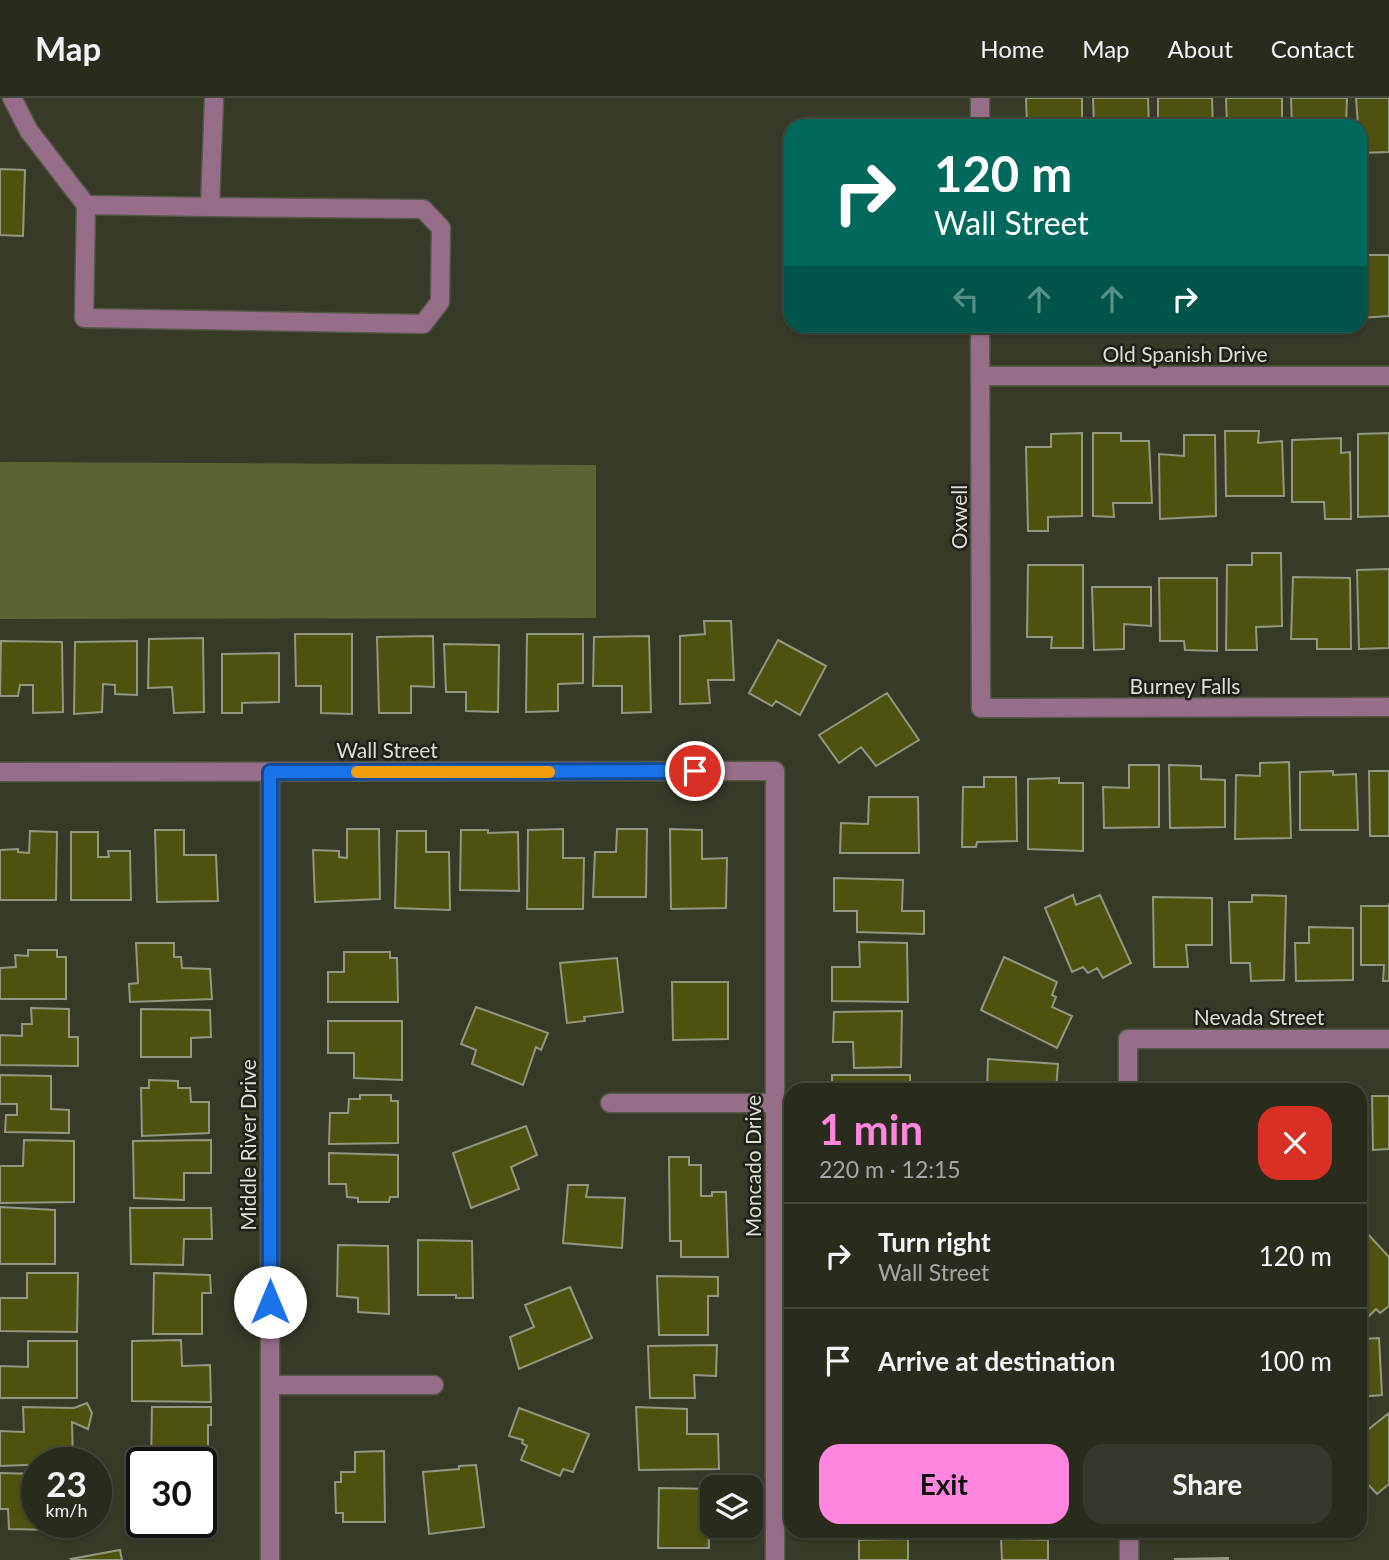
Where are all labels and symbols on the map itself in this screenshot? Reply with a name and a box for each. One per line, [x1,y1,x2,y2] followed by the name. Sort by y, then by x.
[1102,341,1268,366] street label: Old Spanish Drive
[946,485,971,549] street label: Oxwell
[1130,673,1240,698] street label: Burney Falls
[336,737,438,762] street label: Wall Street
[665,741,725,801] pin
[1194,1004,1325,1029] street label: Nevada Street
[235,1059,260,1231] street label: Middle River Drive
[740,1095,765,1237] street label: Moncado Drive
[233,1265,307,1339] position arrow
[126,1447,217,1538] speed limit sign: 30

